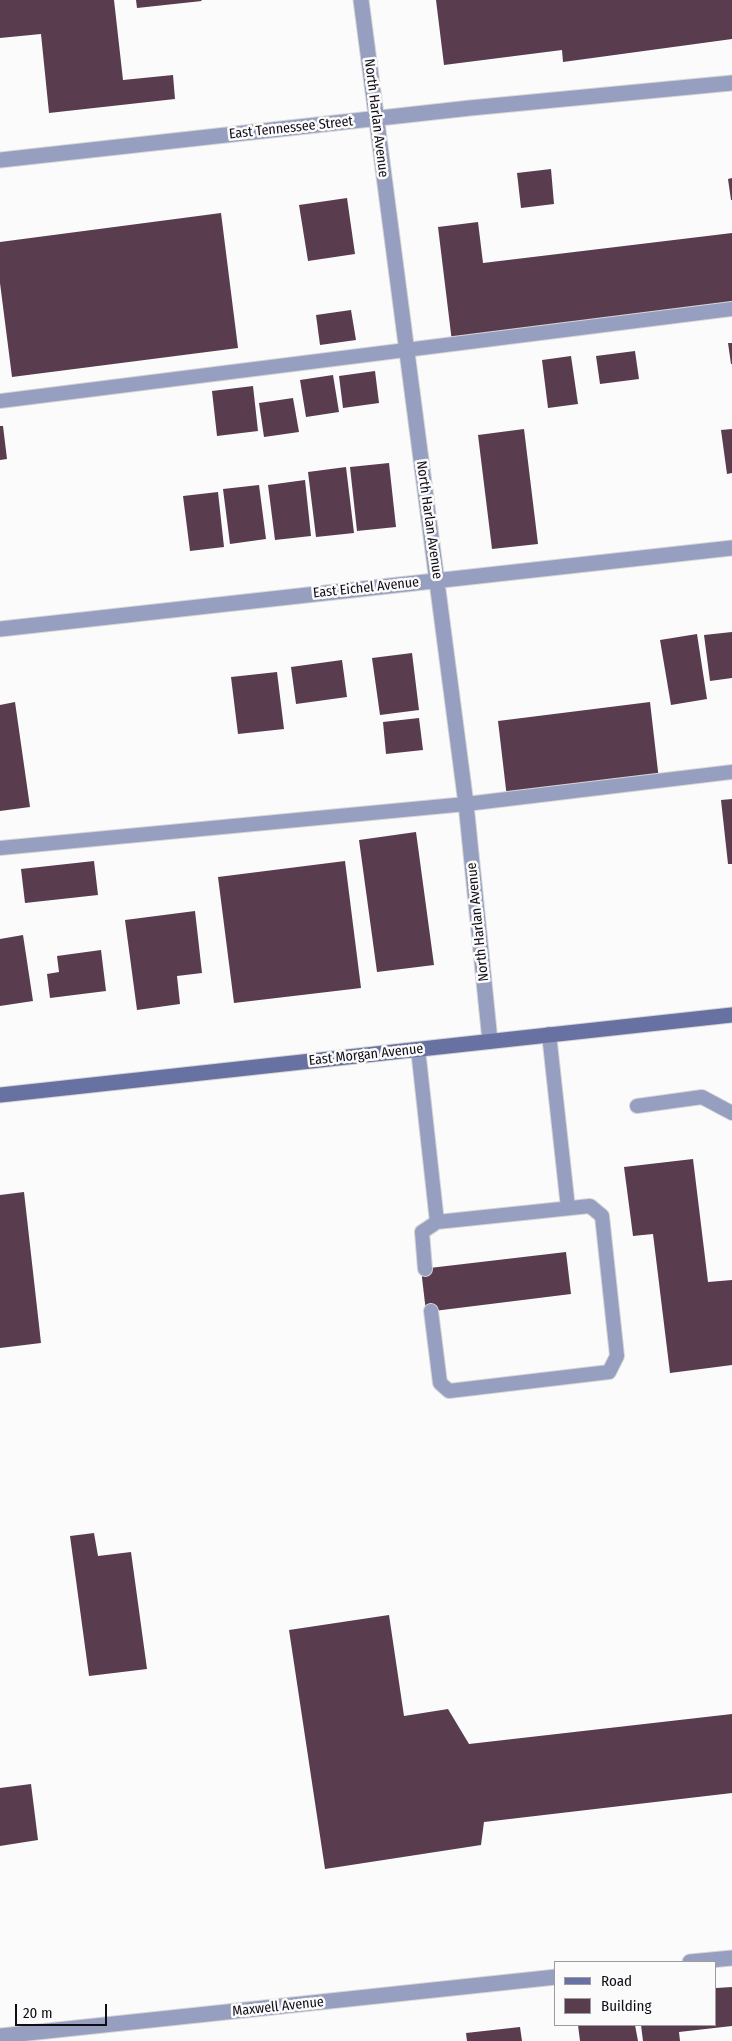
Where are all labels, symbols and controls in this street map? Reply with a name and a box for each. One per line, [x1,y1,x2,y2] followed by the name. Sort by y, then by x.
[360,58,392,178] street label: North Harlan Avenue
[228,113,354,143] street label: East Tennessee Street
[412,460,446,580] street label: North Harlan Avenue
[312,574,420,602] street label: East Eichel Avenue
[463,862,493,982] street label: North Harlan Avenue
[308,1041,424,1069] street label: East Morgan Avenue
[554,1961,717,2026] legend
[601,1972,632,1990] text: Road
[18,1994,110,2026] scale bar
[231,1994,325,2020] street label: Maxwell Avenue
[601,1997,652,2015] text: Building
[23,2004,53,2022] text: 20 m

